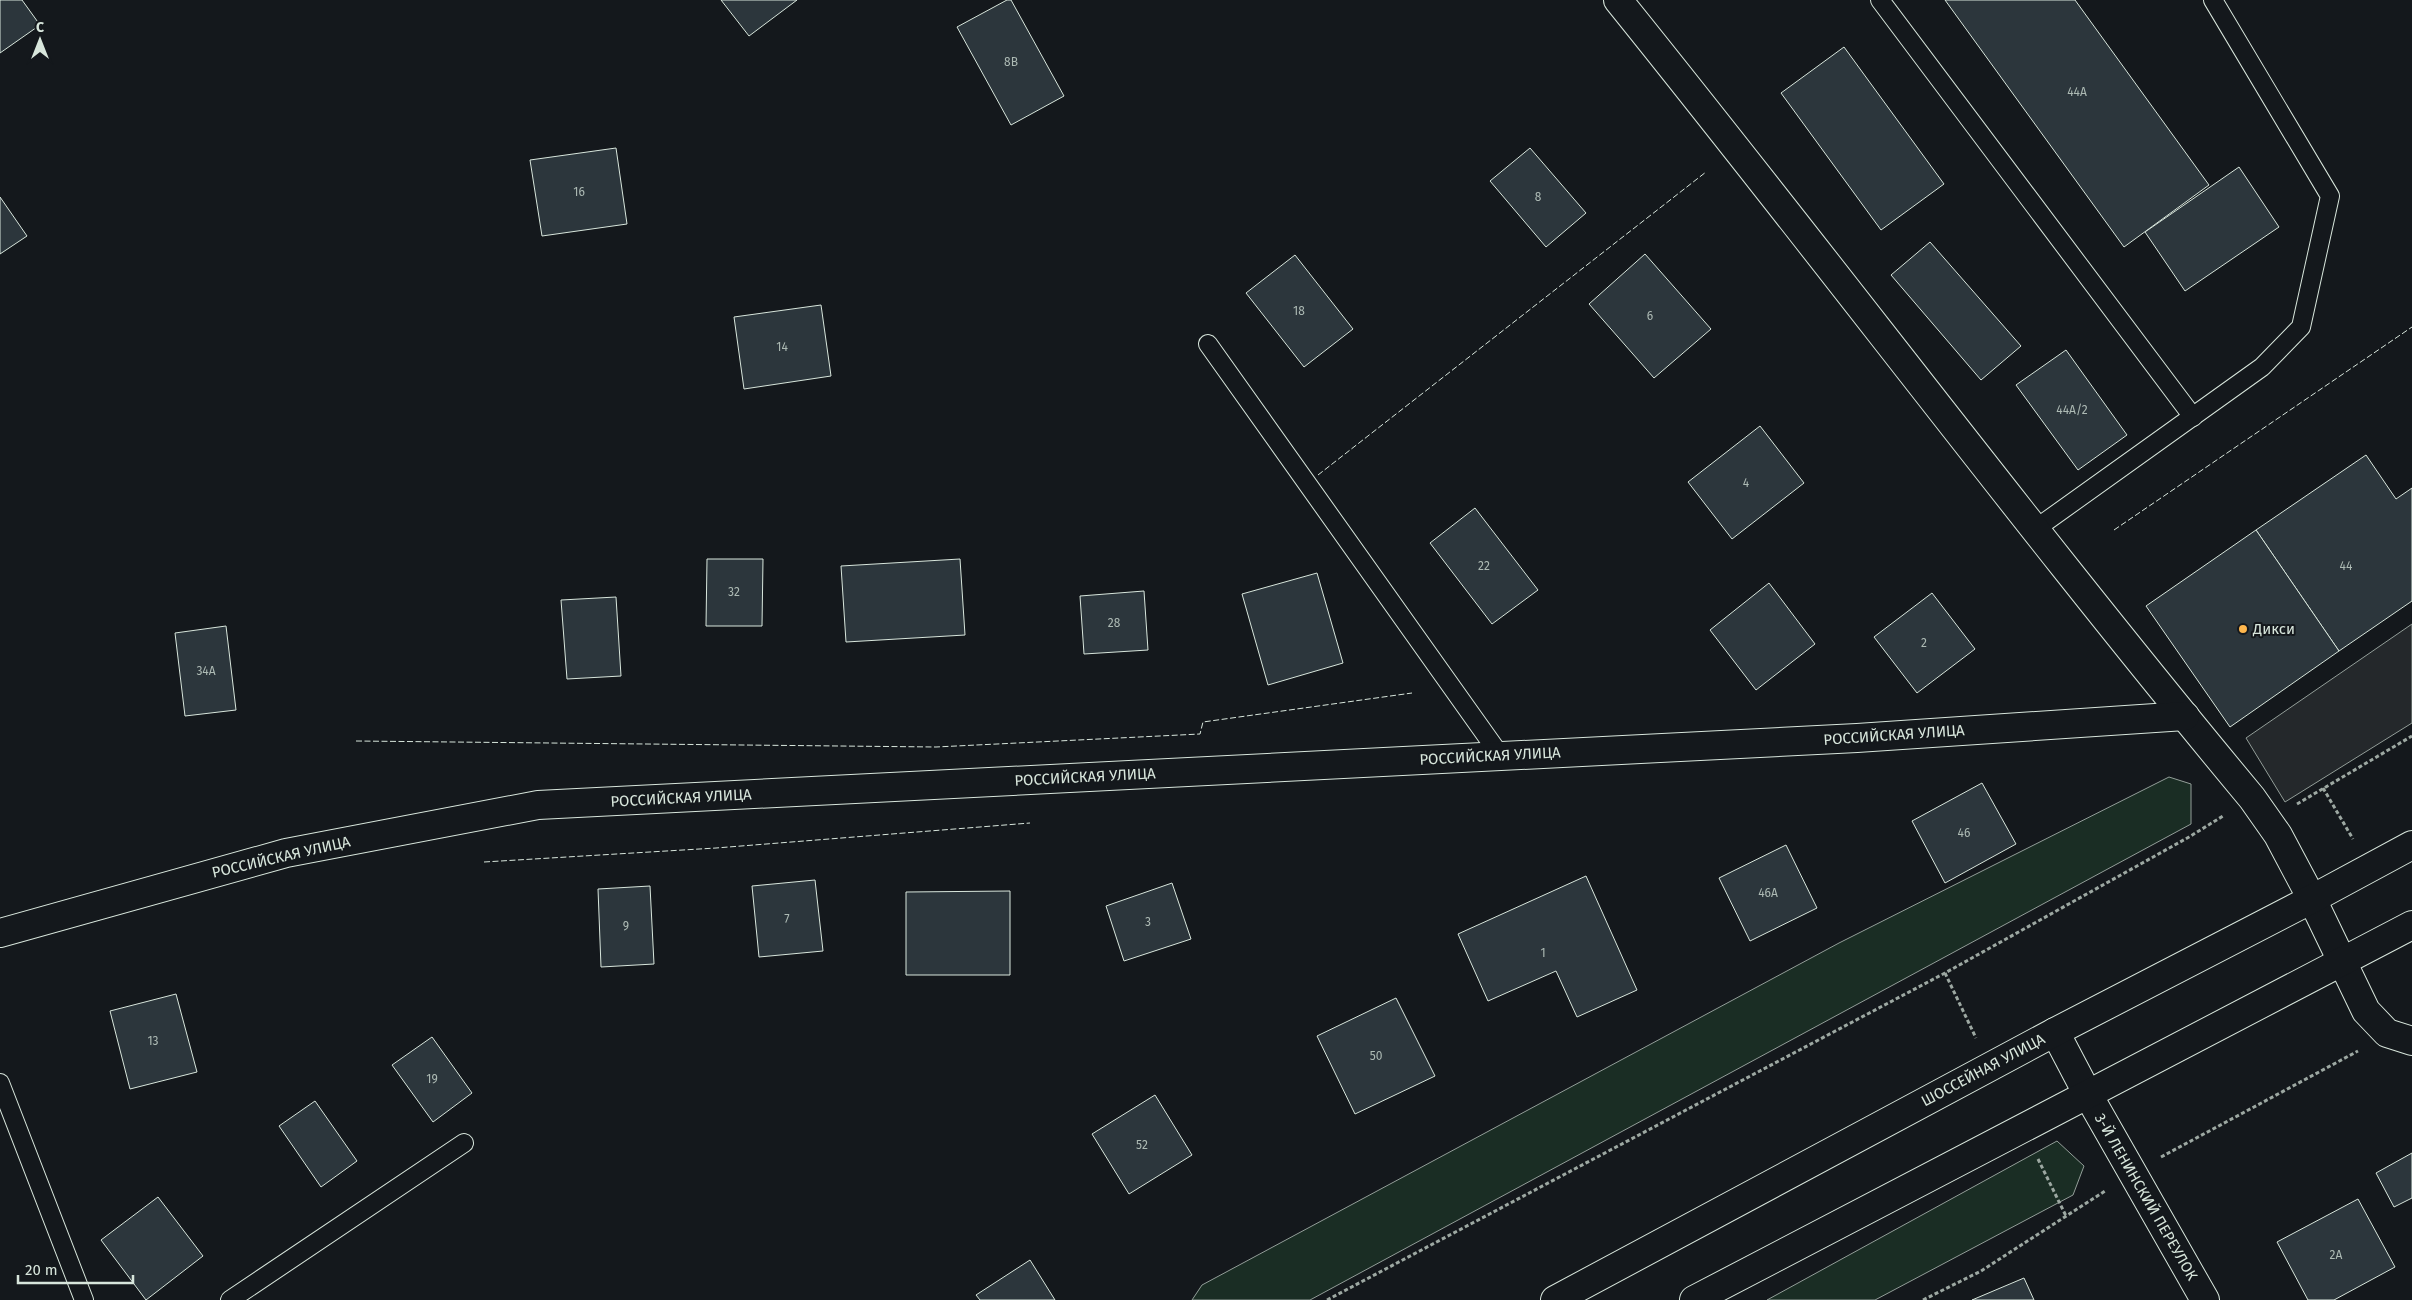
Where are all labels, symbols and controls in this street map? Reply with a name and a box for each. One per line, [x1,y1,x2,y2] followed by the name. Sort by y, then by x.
[15,15,65,65] north arrow
[36,19,44,36] text: С
[1004,55,1018,69] house number: 8В
[2067,85,2087,99] house number: 44А
[573,185,585,199] house number: 16
[1535,190,1542,204] house number: 8
[1293,304,1305,318] house number: 18
[1647,309,1653,323] house number: 6
[776,340,788,354] house number: 14
[2056,403,2088,417] house number: 44А/2
[1743,476,1750,490] house number: 4
[1478,559,1490,573] house number: 22
[2340,559,2353,573] house number: 44
[728,585,740,599] house number: 32
[1108,616,1121,630] house number: 28
[2252,620,2295,638] place label: Дикси
[2237,623,2249,635] marker: Дикси
[1921,636,1927,650] house number: 2
[196,664,216,678] house number: 34А
[1823,721,1966,749] street label: РОССИЙСКАЯ УЛИЦА
[1419,743,1561,769] street label: РОССИЙСКАЯ УЛИЦА
[1014,764,1156,790] street label: РОССИЙСКАЯ УЛИЦА
[610,785,752,811] street label: РОССИЙСКАЯ УЛИЦА
[1958,826,1970,840] house number: 46
[210,832,352,882] street label: РОССИЙСКАЯ УЛИЦА
[1758,886,1778,900] house number: 46А
[784,912,790,926] house number: 7
[1145,915,1151,929] house number: 3
[623,919,629,933] house number: 9
[1540,946,1546,960] house number: 1
[1918,1030,2048,1110] street label: ШОССЕЙНАЯ УЛИЦА
[147,1034,159,1048] house number: 13
[1370,1049,1383,1063] house number: 50
[426,1072,438,1086] house number: 19
[2091,1110,2201,1284] street label: 3-Й ЛЕНИНСКИЙ ПЕРЕУЛОК
[1136,1138,1148,1152] house number: 52
[2330,1248,2343,1262] house number: 2А
[18,1252,132,1284] scale bar
[25,1261,58,1279] text: 20 m

